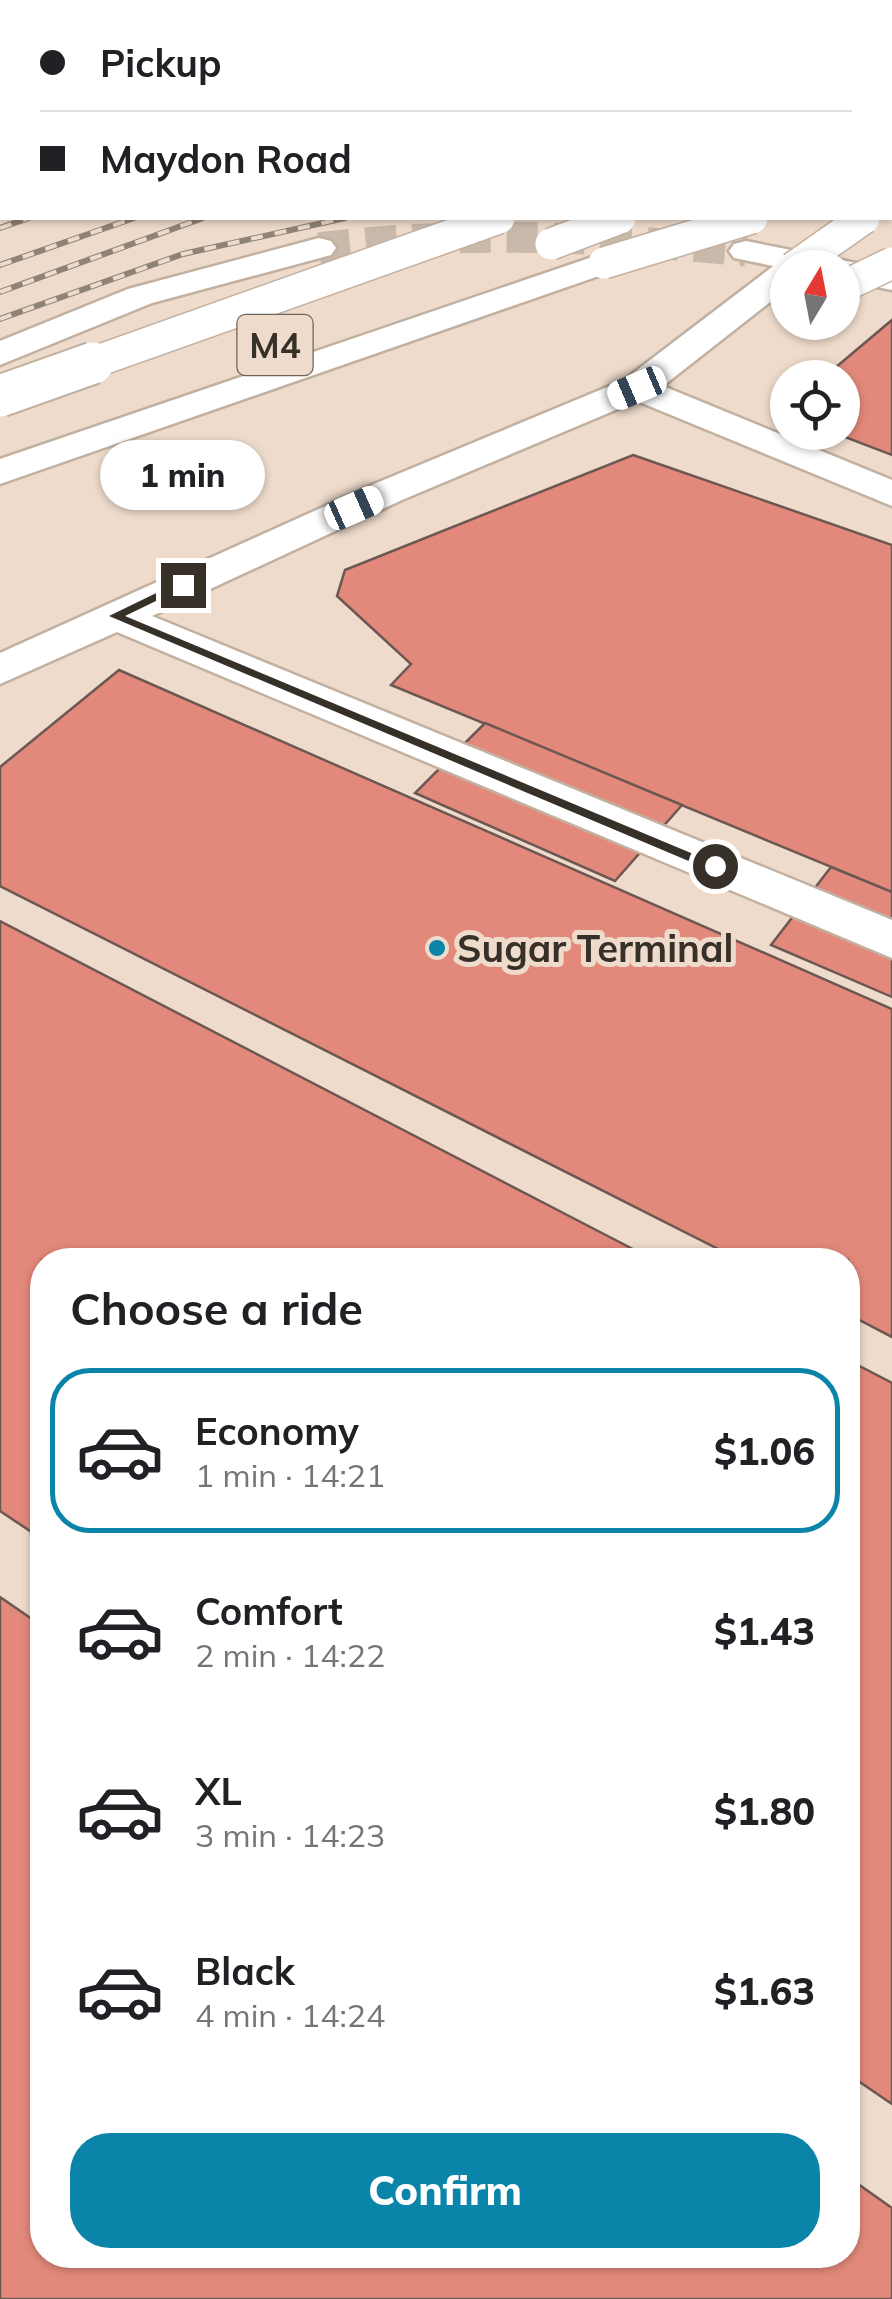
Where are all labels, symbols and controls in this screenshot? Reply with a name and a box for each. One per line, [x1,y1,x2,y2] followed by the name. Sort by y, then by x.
[100,39,222,87] text: Pickup
[100,135,352,183] text: Maydon Road
[770,250,860,340] north arrow
[770,250,860,450] map controls
[238,315,312,375] road number: M4
[770,360,860,450] button: locate
[604,362,670,414] car
[100,440,266,510] callout: 1 min
[140,455,225,495] text: 1 min
[320,482,388,534] car
[161,563,206,608] route end
[693,844,738,889] route start
[457,924,734,972] place label: Sugar Terminal
[426,937,448,959] marker: Sugar Terminal
[70,1280,363,1336] text: Choose a ride
[75,1406,165,1496] icon: car
[195,1407,359,1455] text: Economy
[714,1427,815,1475] text: $1.06
[195,1455,385,1495] text: 1 min · 14:21
[75,1586,165,1676] icon: car
[195,1587,343,1635] text: Comfort
[714,1607,815,1655] text: $1.43
[195,1635,385,1675] text: 2 min · 14:22
[75,1766,165,1856] icon: car
[195,1767,242,1815] text: XL
[714,1787,815,1835] text: $1.80
[195,1815,385,1855] text: 3 min · 14:23
[75,1946,165,2036] icon: car
[195,1947,295,1995] text: Black
[714,1967,815,2015] text: $1.63
[195,1995,385,2035] text: 4 min · 14:24
[70,2133,820,2248] button: Confirm

